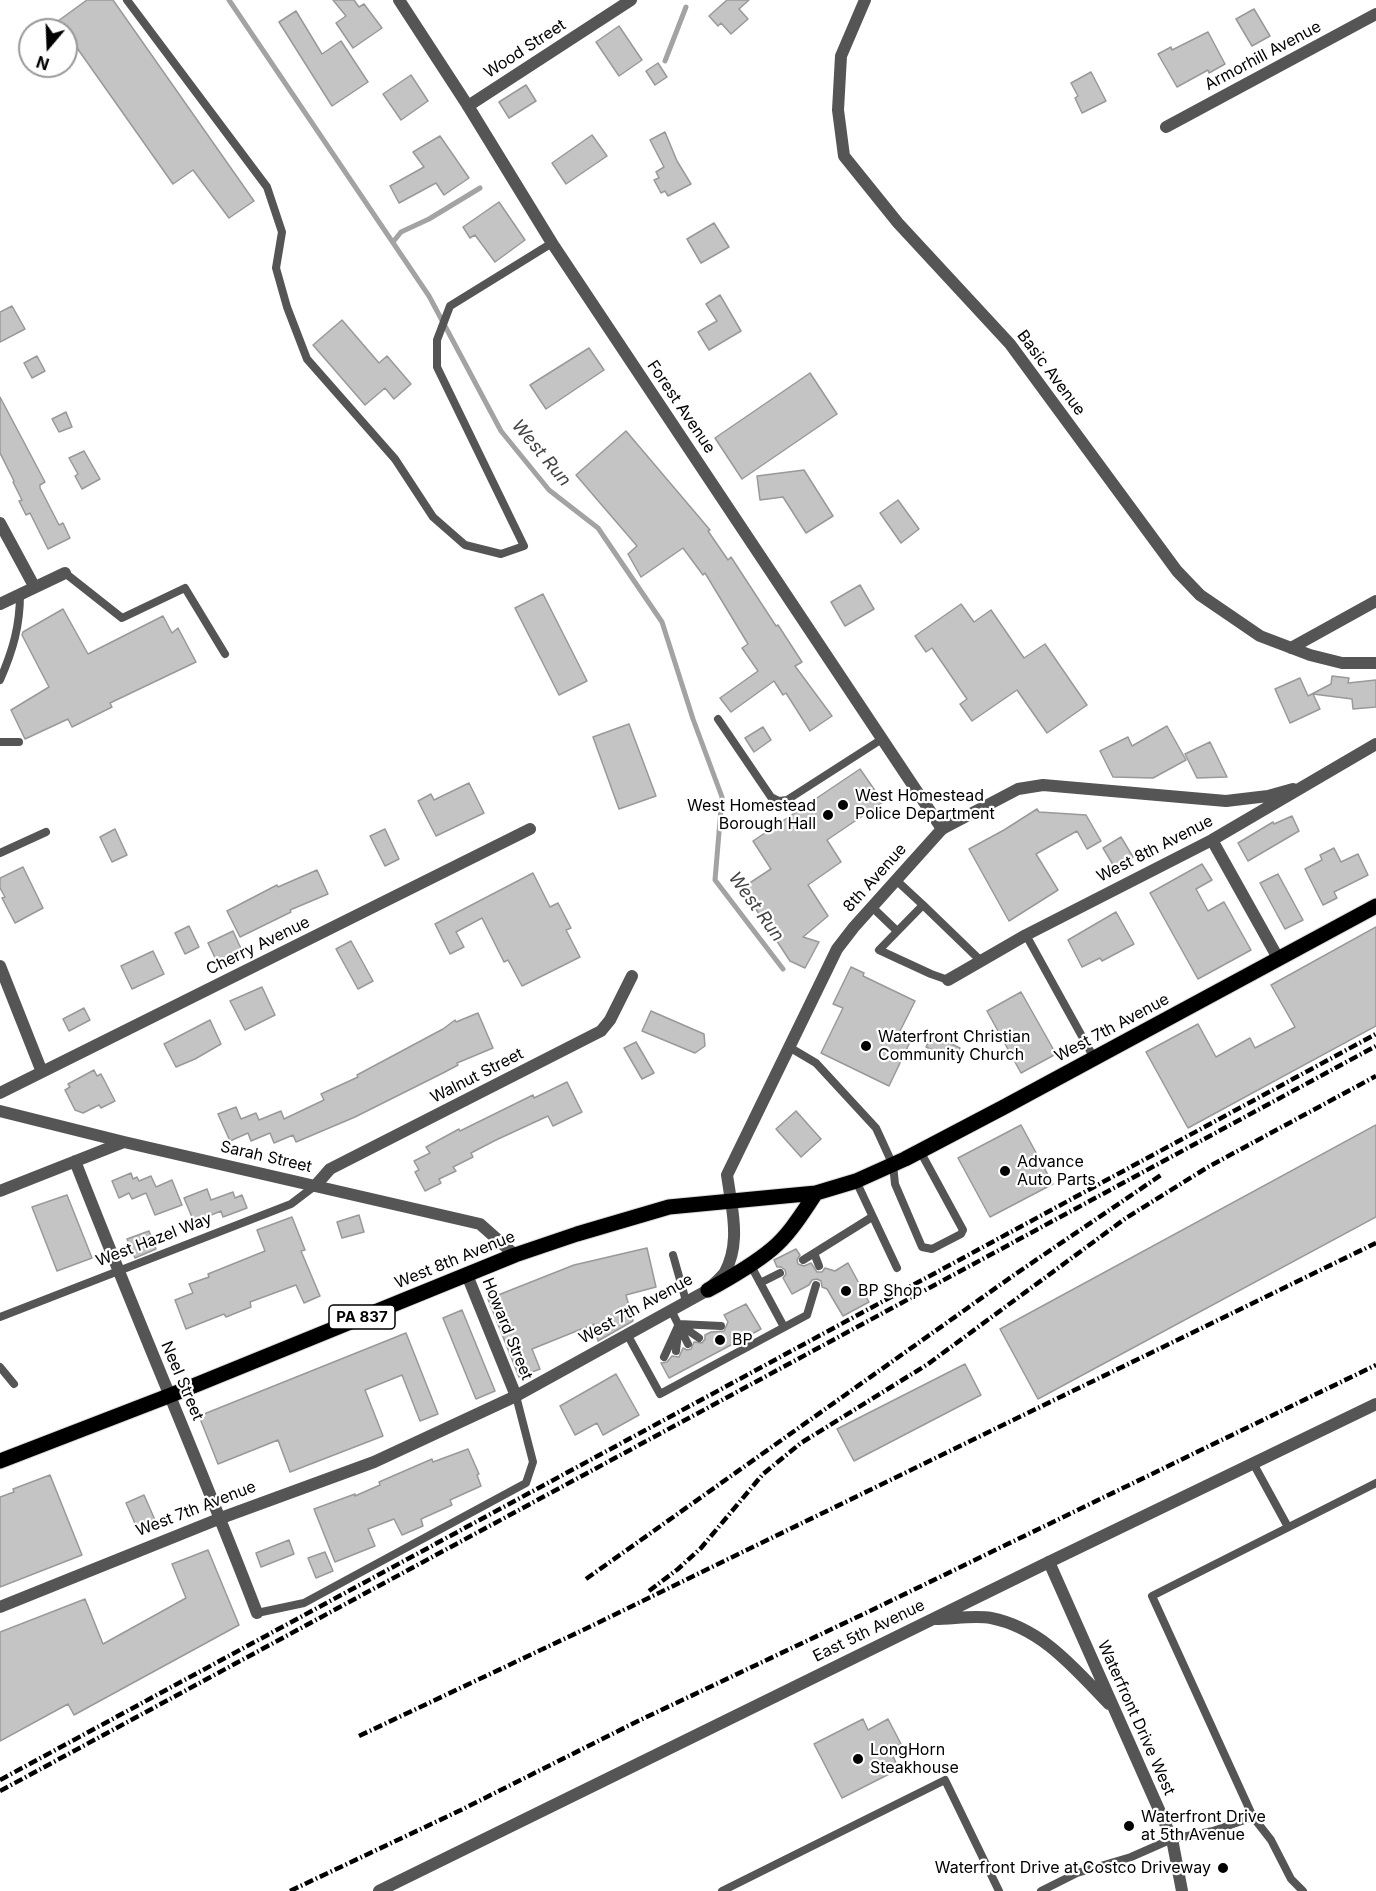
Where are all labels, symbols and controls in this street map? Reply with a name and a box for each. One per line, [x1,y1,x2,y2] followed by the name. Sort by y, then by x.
[481,15,569,83] street label: Wood Street
[1202,17,1324,95] street label: Armorhill Avenue
[18,18,78,78] north arrow
[34,52,52,75] text: N
[1013,327,1089,419] street label: Basic Avenue
[643,357,719,457] street label: Forest Avenue
[507,415,575,491] water label: West Run
[855,786,995,824] place label: West Homestead Police Department
[687,796,816,834] place label: West Homestead Borough Hall
[836,798,850,812] marker: West Homestead Police Department
[821,808,835,822] marker: West Homestead Borough Hall
[1094,811,1216,887] street label: West 8th Avenue
[839,840,911,916] street label: 8th Avenue
[724,868,788,946] water label: West Run
[203,913,313,979] street label: Cherry Avenue
[1051,990,1173,1066] street label: West 7th Avenue
[878,1027,1030,1065] place label: Waterfront Christian Community Church
[859,1039,873,1053] marker: Waterfront Christian Community Church
[427,1044,527,1108] street label: Walnut Street
[218,1137,314,1177] street label: Sarah Street
[1017,1152,1096,1190] place label: Advance Auto Parts
[998,1164,1012,1178] marker: Advance Auto Parts
[93,1209,215,1271] street label: West Hazel Way
[392,1227,518,1293] street label: West 8th Avenue
[576,1270,696,1348] street label: West 7th Avenue
[478,1275,536,1383] street label: Howard Street
[858,1281,922,1301] place label: BP Shop
[839,1284,853,1298] marker: BP Shop
[329,1305,395,1329] road number: PA 837
[732,1330,753,1350] place label: BP
[713,1333,727,1347] marker: BP
[157,1338,207,1424] street label: Neel Street
[133,1477,259,1541] street label: West 7th Avenue
[810,1596,928,1666] street label: East 5th Avenue
[1093,1638,1179,1798] street label: Waterfront Drive West
[870,1740,959,1778] place label: LongHorn Steakhouse
[851,1752,865,1766] marker: LongHorn Steakhouse
[1141,1807,1266,1845] place label: Waterfront Drive at 5th Avenue
[1122,1819,1136,1833] marker: Waterfront Drive at 5th Avenue
[935,1858,1211,1878] place label: Waterfront Drive at Costco Driveway
[1216,1861,1230,1875] marker: Waterfront Drive at Costco Driveway

